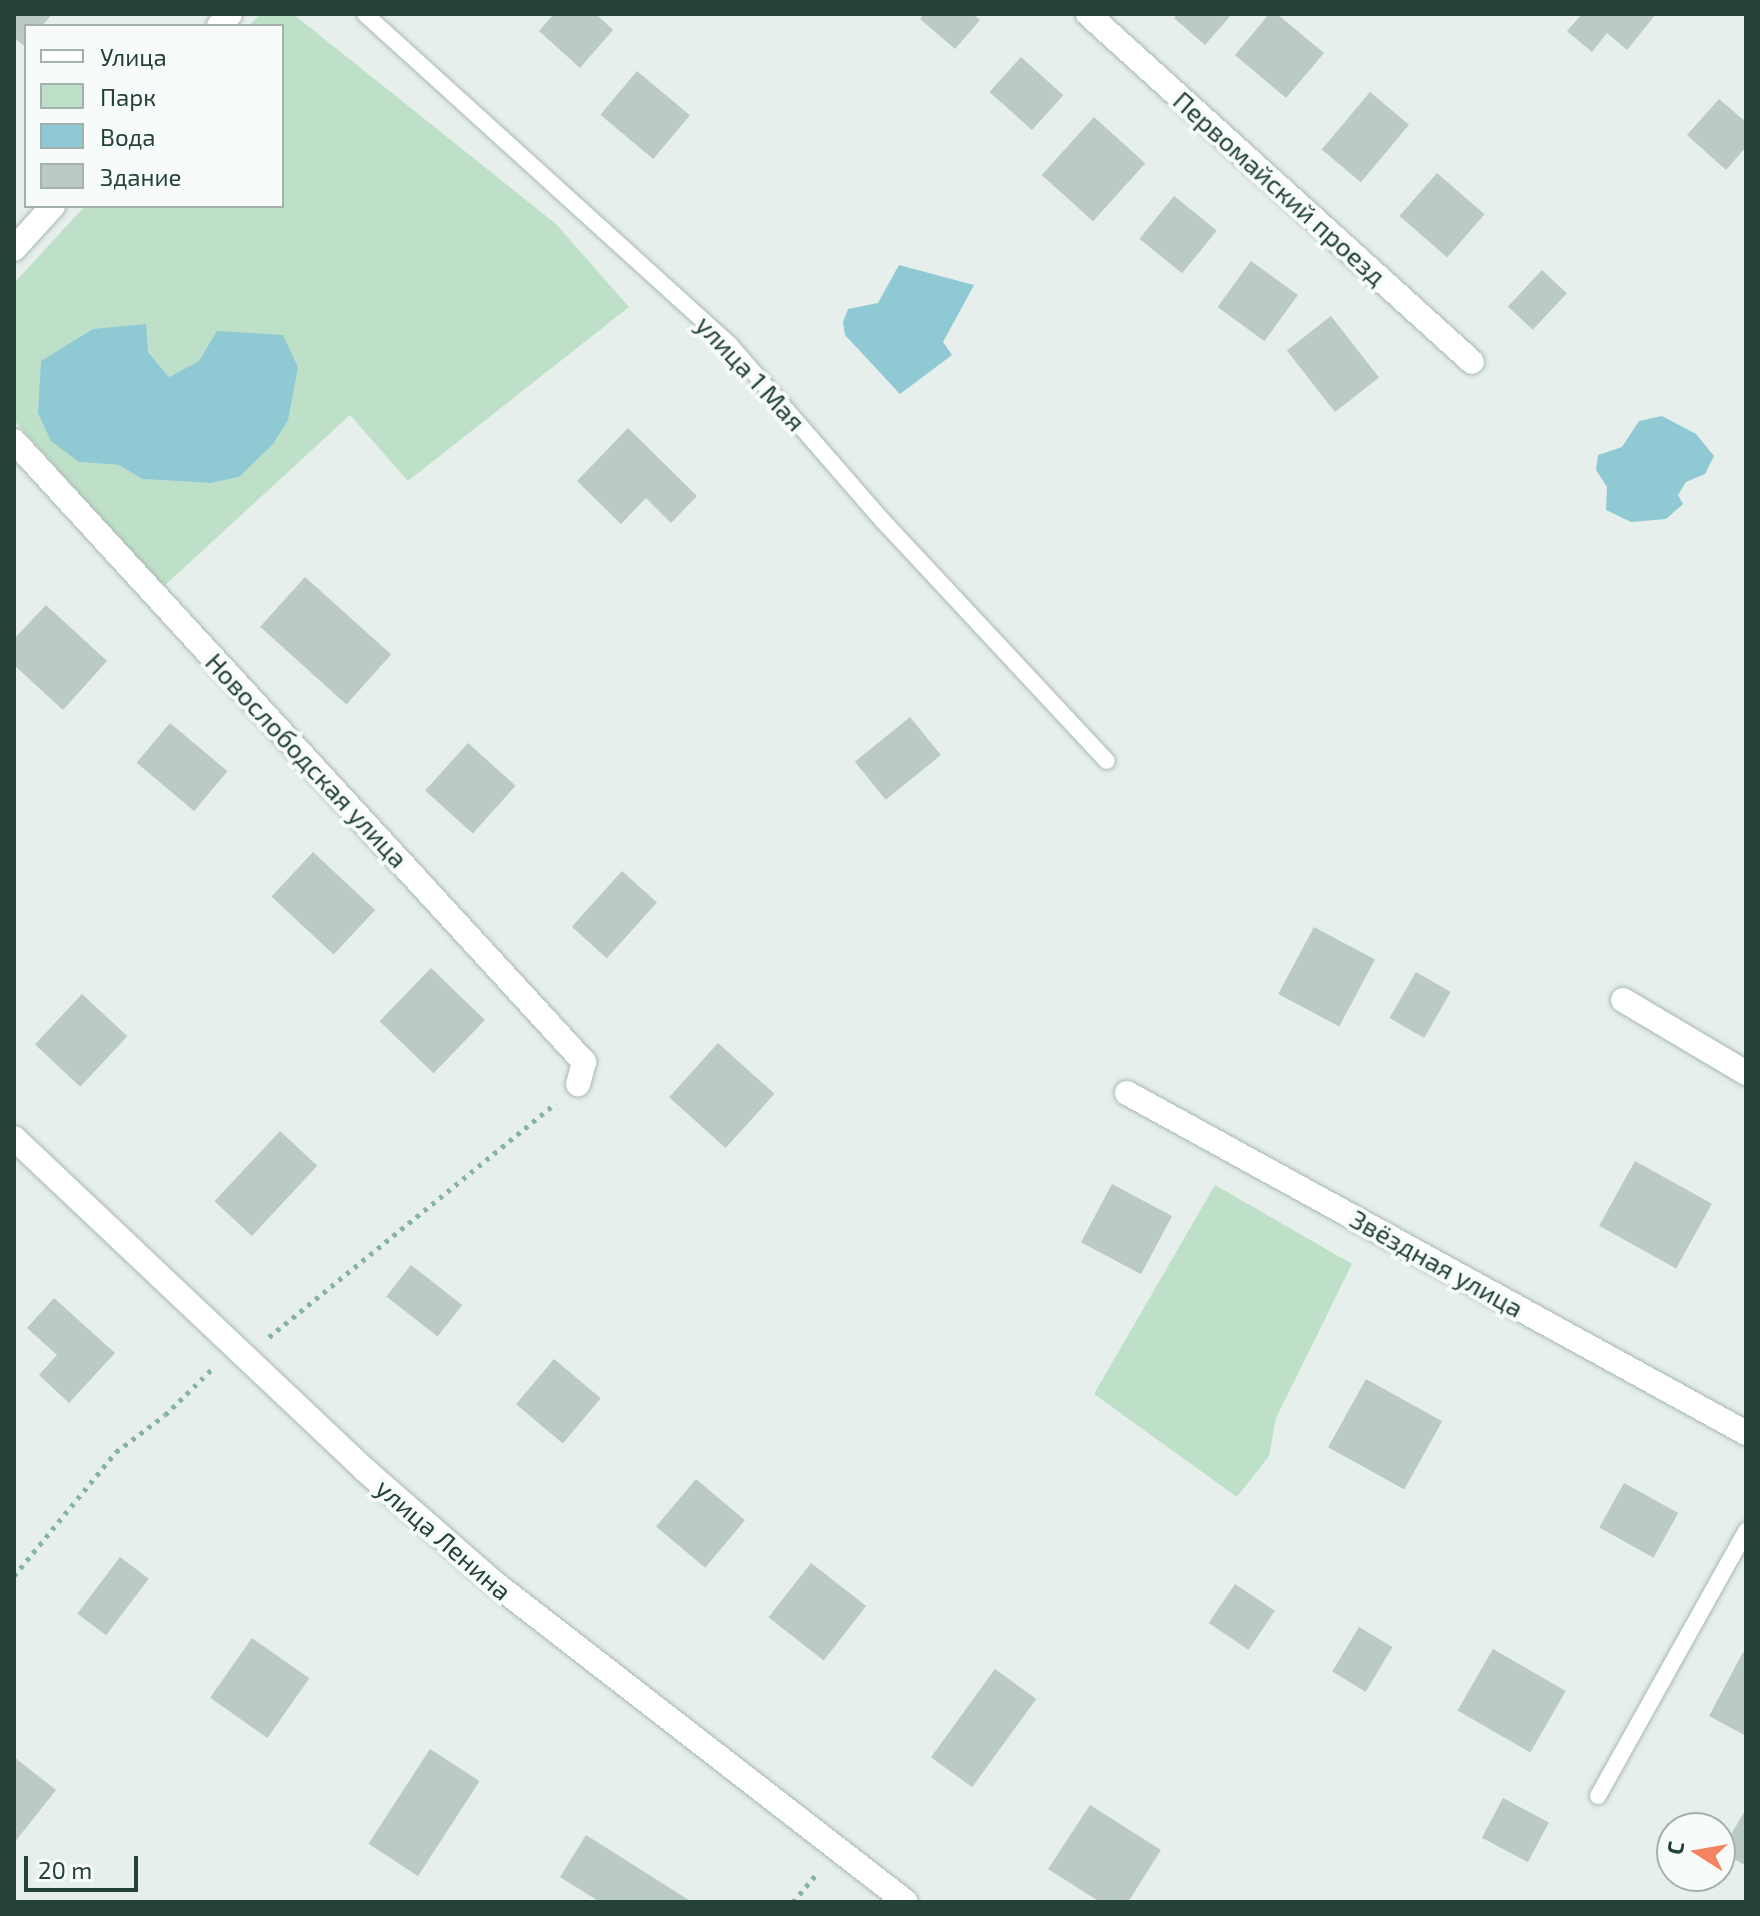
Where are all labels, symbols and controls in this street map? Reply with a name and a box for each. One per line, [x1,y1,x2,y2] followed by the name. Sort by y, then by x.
[24,24,284,208] legend
[100,42,167,71] text: Улица
[100,82,156,111] text: Парк
[1167,84,1393,292] street label: Первомайский проезд
[100,122,156,151] text: Вода
[100,162,182,191] text: Здание
[690,309,812,437] street label: улица 1 Мая
[199,646,415,874] street label: Новослободская улица
[1345,1203,1529,1323] street label: Звёздная улица
[370,1472,518,1606] street label: улица Ленина
[1656,1812,1736,1892] north arrow
[1660,1839,1688,1857] text: С
[28,1840,142,1890] scale bar
[38,1855,92,1884] text: 20 m

